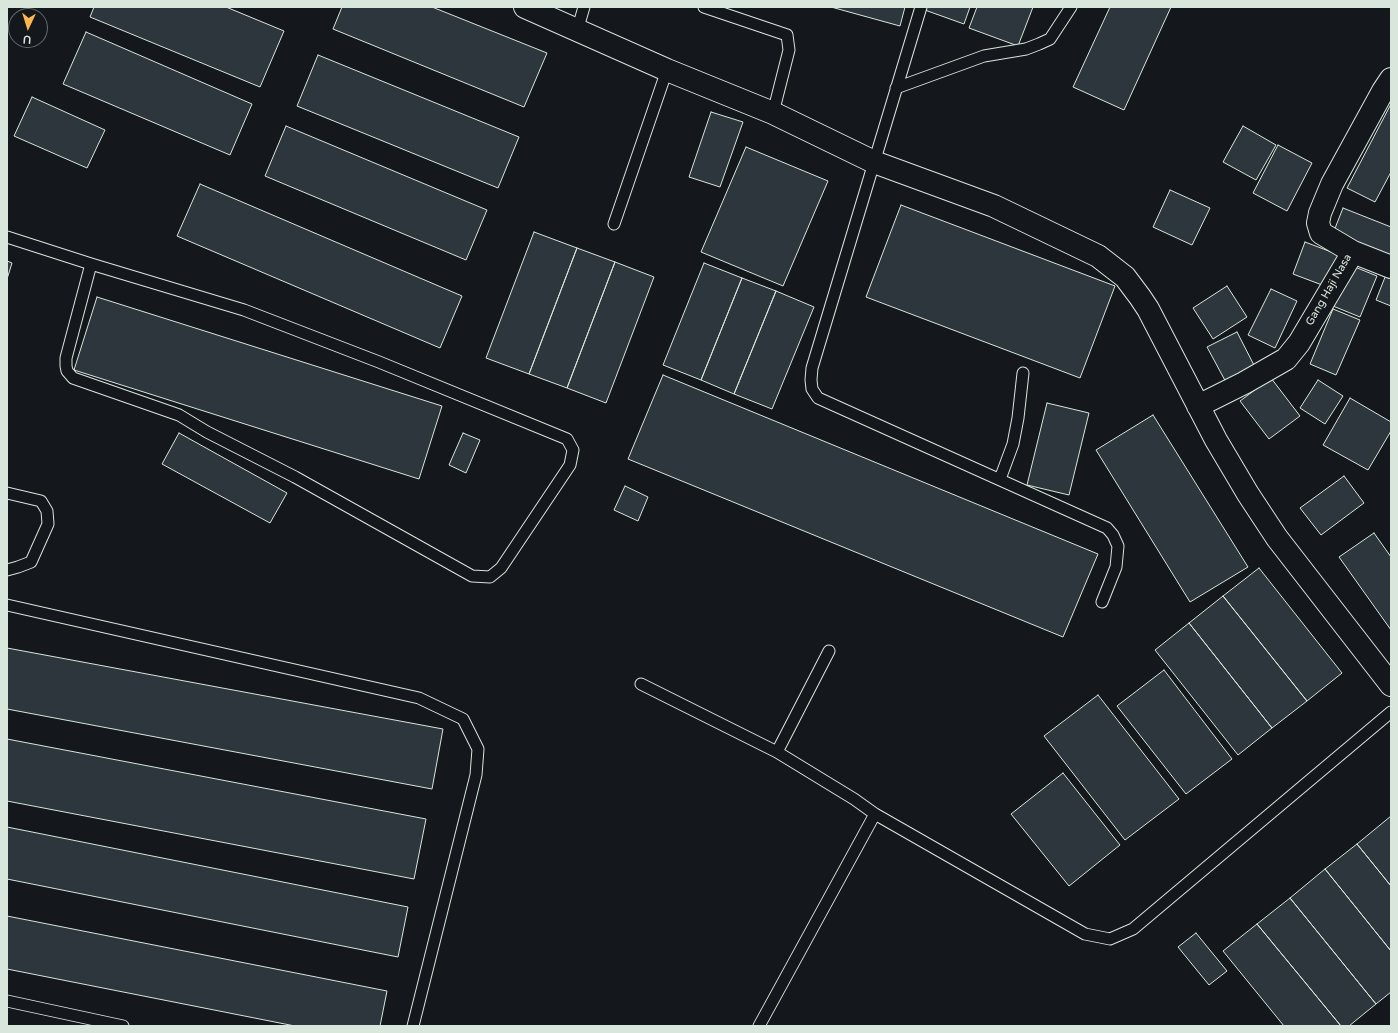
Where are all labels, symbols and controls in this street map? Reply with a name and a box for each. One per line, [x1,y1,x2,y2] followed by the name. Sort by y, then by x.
[8,8,48,48] north arrow
[23,33,32,46] text: U
[1303,252,1355,328] street label: Gang Haji Nasa

